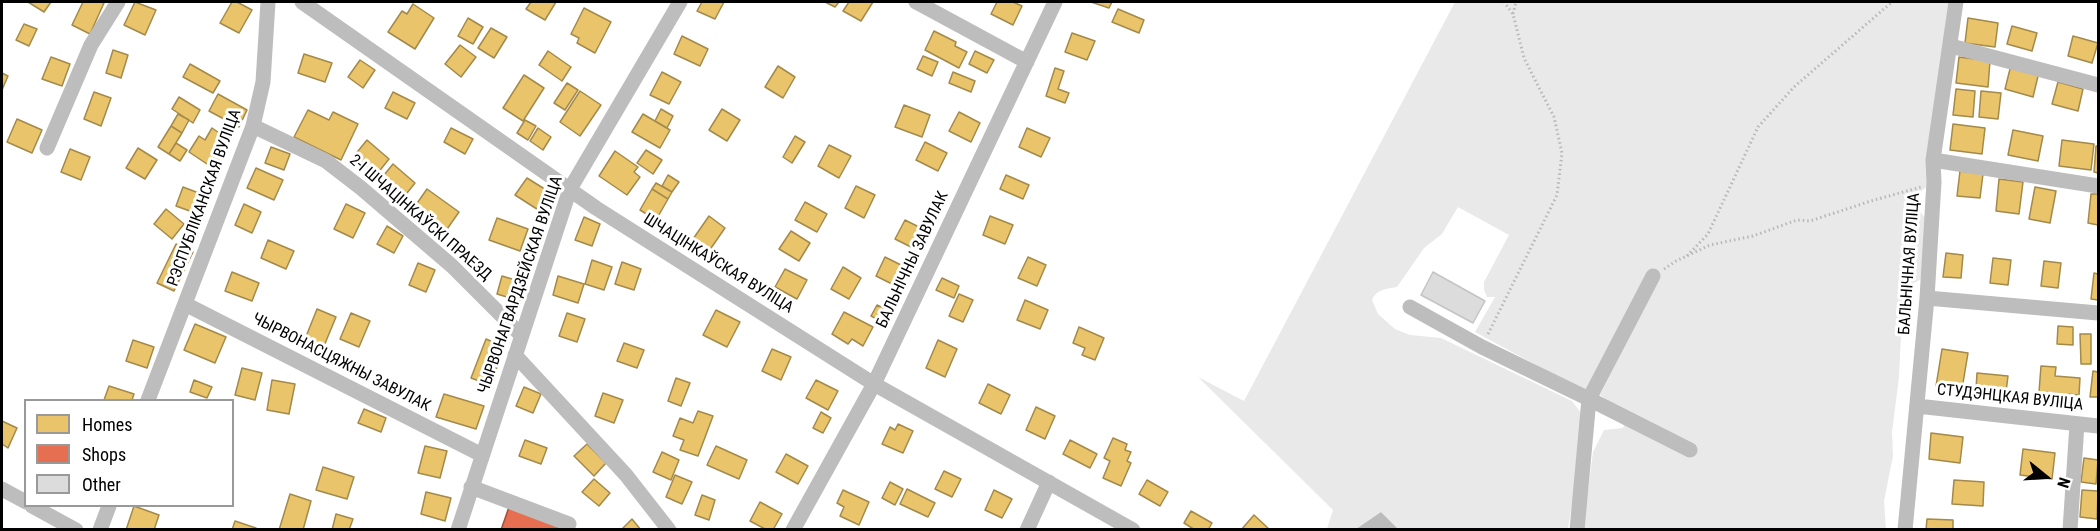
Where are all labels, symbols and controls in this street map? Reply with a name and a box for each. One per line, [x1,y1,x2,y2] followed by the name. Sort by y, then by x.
[164,107,246,289] street label: РЭСПУБЛІКАНСКАЯ ВУЛІЦА
[345,151,495,285] street label: 2-І ШЧАЦІНКАЎСКІ ПРАЕЗД
[475,173,567,397] street label: ЧЫРВОНАГВАРДЗЕЙСКАЯ ВУЛІЦА
[873,189,953,331] street label: БАЛЬНІЧНЫ ЗАВУЛАК
[1895,192,1925,336] street label: БАЛЬНІЧНАЯ ВУЛІЦА
[640,210,796,318] street label: ШЧАЦІНКАЎСКАЯ ВУЛІЦА
[249,310,433,416] street label: ЧЫРВОНАСЦЯЖНЫ ЗАВУЛАК
[1936,381,2084,415] street label: СТУДЭНЦКАЯ ВУЛІЦА
[24,399,234,507] legend
[82,414,132,435] text: Homes
[82,444,126,465] text: Shops
[2016,447,2076,507] north arrow
[82,474,121,495] text: Other
[2053,475,2074,490] text: N

